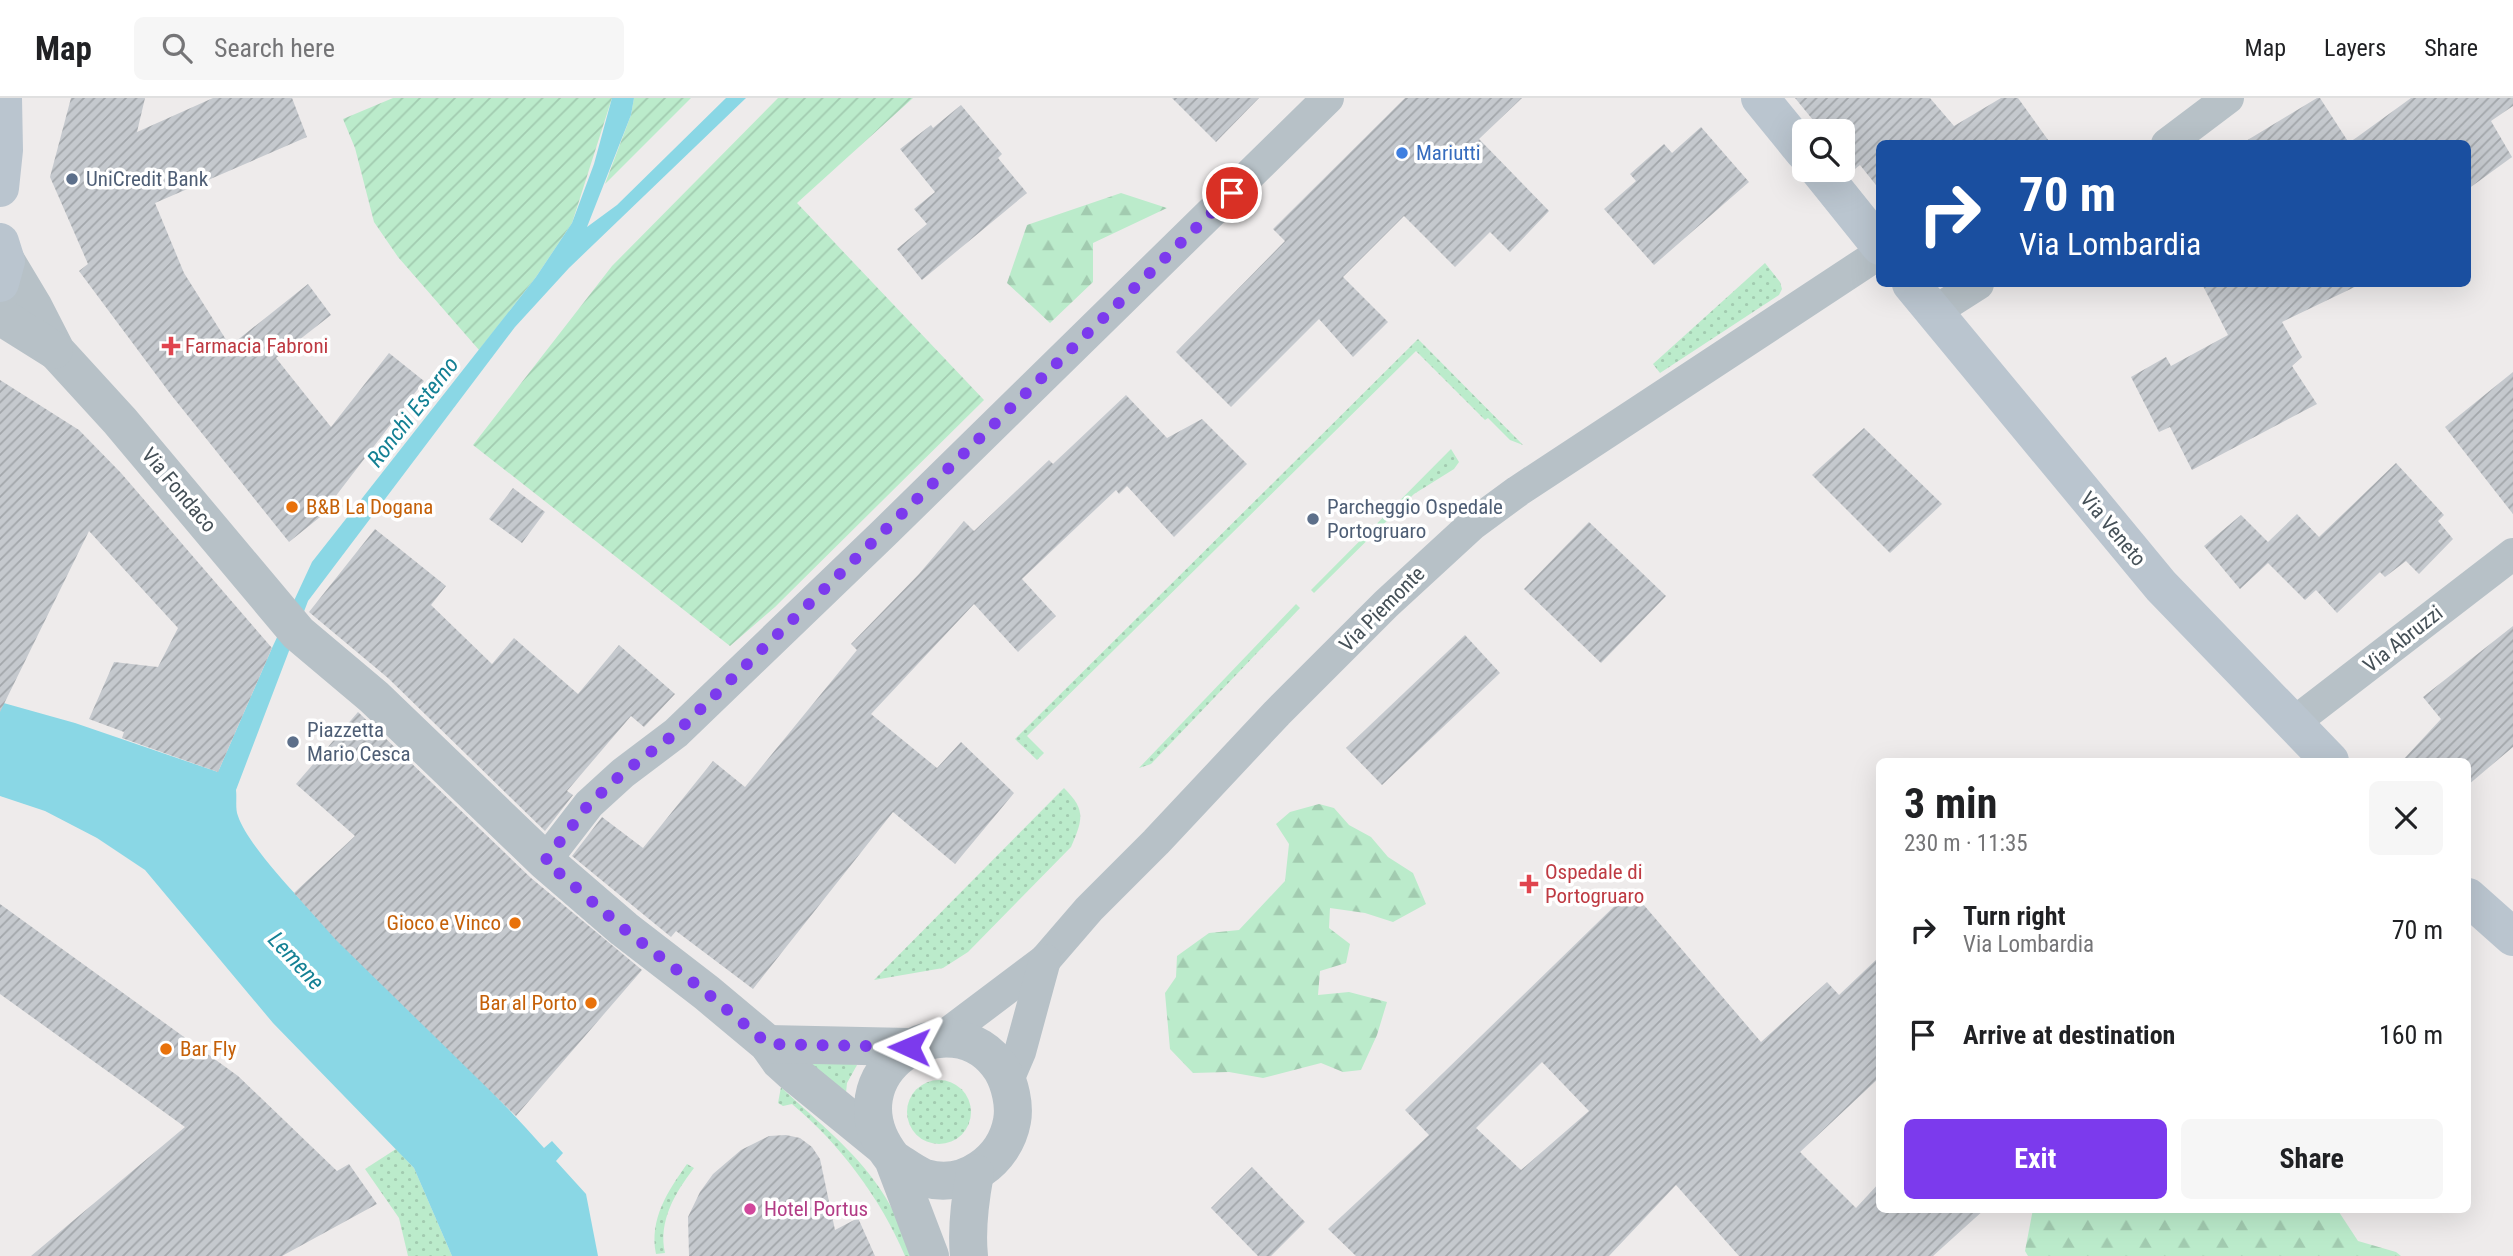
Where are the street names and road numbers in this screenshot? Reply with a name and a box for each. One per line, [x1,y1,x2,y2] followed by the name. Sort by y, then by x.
[137,443,221,537] street label: Via Fondaco
[2075,487,2151,571] street label: Via Veneto
[1334,561,1430,657] street label: Via Piemonte
[2359,601,2447,677] street label: Via Abruzzi

